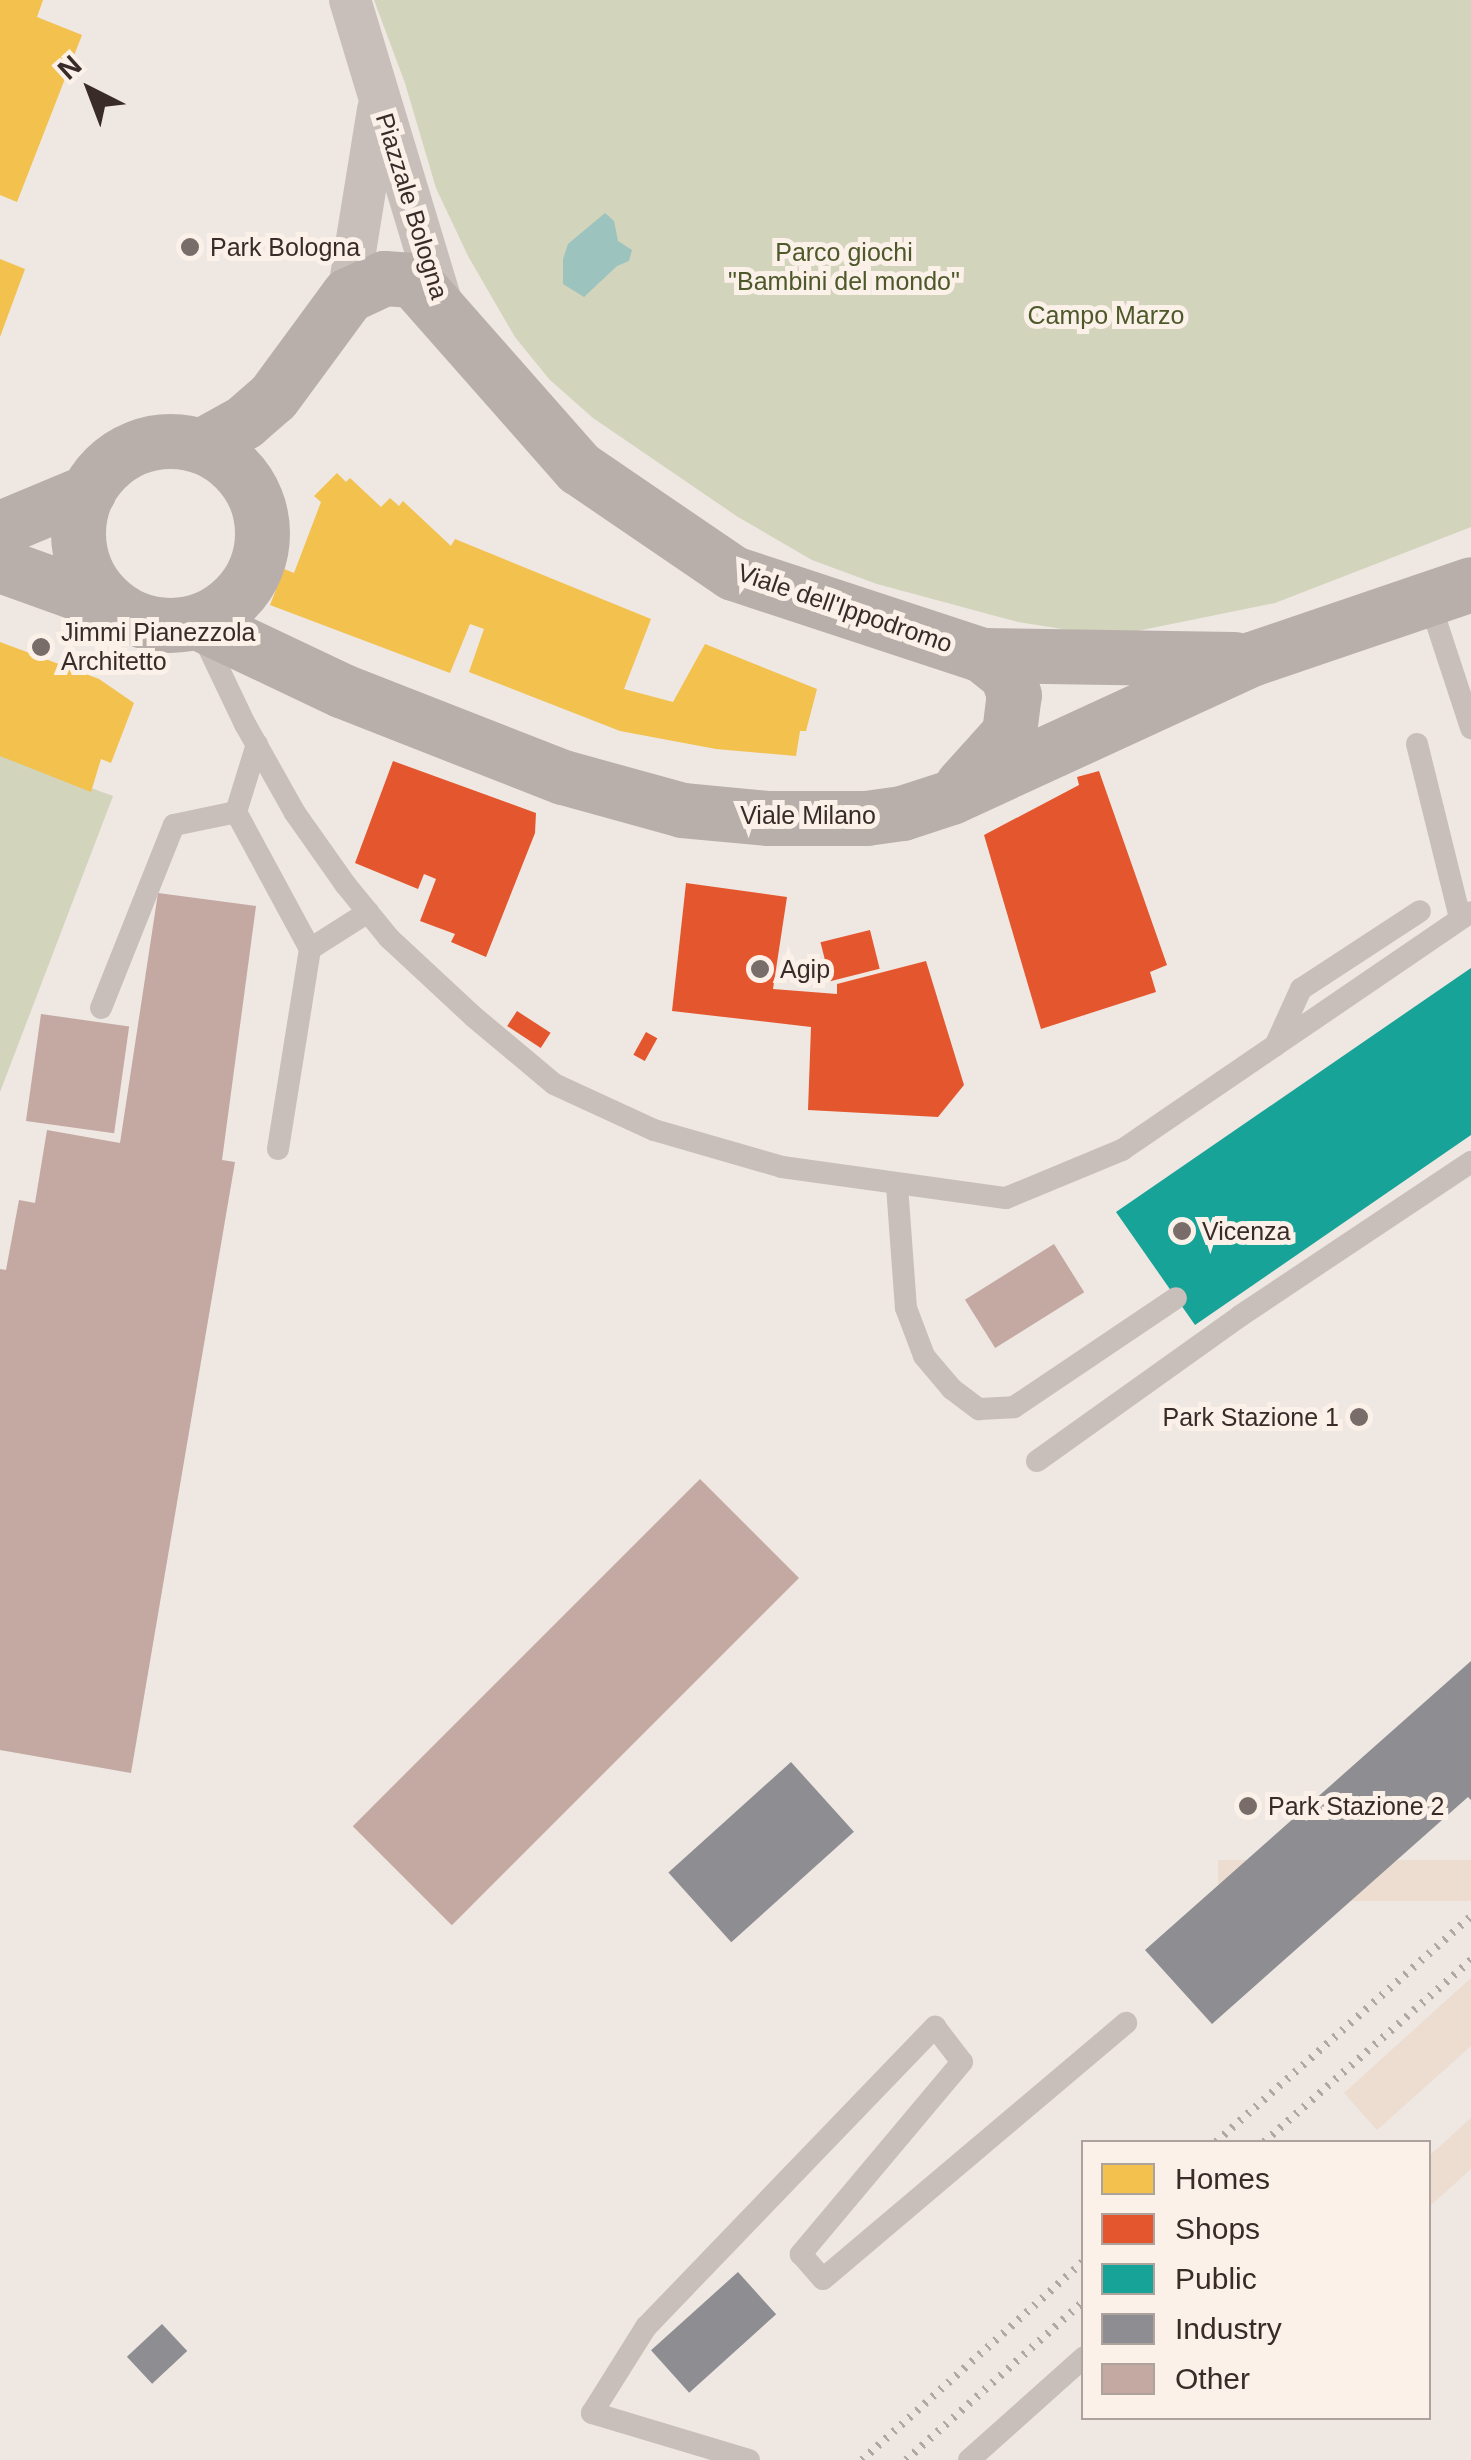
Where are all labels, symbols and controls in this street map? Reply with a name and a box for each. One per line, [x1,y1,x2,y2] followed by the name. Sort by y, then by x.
[40,40,140,140] north arrow
[52,49,87,86] text: N
[369,109,455,303] street label: Piazzale Bologna
[210,232,360,262] place label: Park Bologna
[179,236,201,258] marker: Park Bologna
[728,238,960,297] park label: Parco giochi "Bambini del mondo"
[1028,300,1184,330] park label: Campo Marzo
[734,557,956,659] street label: Viale dell'Ippodromo
[61,618,256,677] place label: Jimmi Pianezzola Architetto
[30,636,52,658] marker: Jimmi Pianezzola Architetto
[740,800,876,830] street label: Viale Milano
[780,954,830,984] place label: Agip
[749,958,771,980] marker: Agip
[1202,1216,1290,1246] place label: Vicenza
[1171,1220,1193,1242] marker: Vicenza
[1163,1402,1339,1432] place label: Park Stazione 1
[1348,1406,1370,1428] marker: Park Stazione 1
[1268,1791,1444,1821] place label: Park Stazione 2
[1237,1795,1259,1817] marker: Park Stazione 2
[1081,2140,1431,2420] legend
[1175,2162,1270,2195] text: Homes
[1175,2212,1260,2245] text: Shops
[1175,2262,1257,2295] text: Public
[1175,2312,1282,2345] text: Industry
[1175,2362,1250,2395] text: Other

